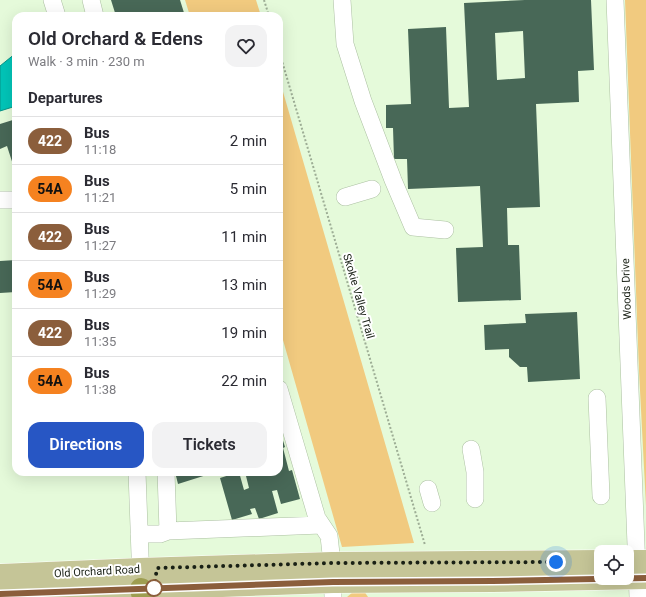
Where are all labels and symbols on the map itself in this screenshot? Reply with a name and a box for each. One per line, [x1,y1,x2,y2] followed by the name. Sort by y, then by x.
[340,252,377,340] street label: Skokie Valley Trail
[619,258,634,320] street label: Woods Drive
[546,552,566,572] your location
[54,563,140,580] street label: Old Orchard Road
[145,579,163,597] unlabelled marker

